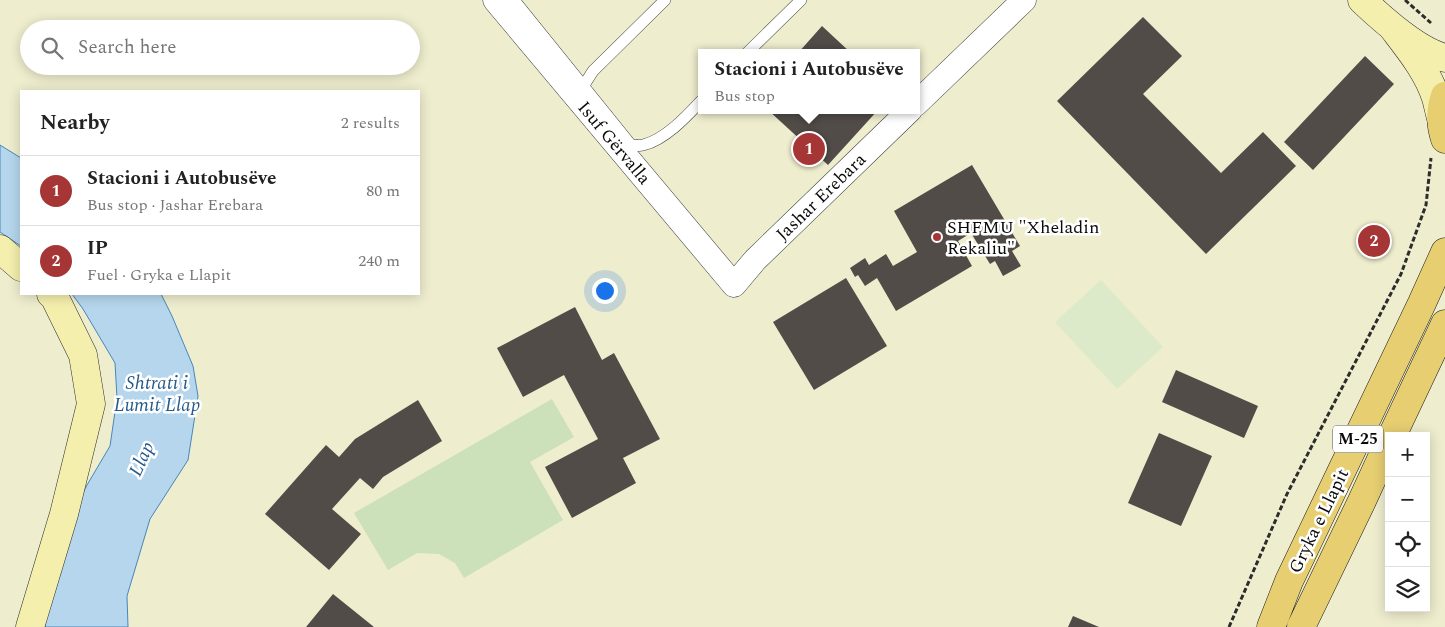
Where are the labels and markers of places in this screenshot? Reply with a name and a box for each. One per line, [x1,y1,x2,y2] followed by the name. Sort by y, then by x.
[793,130,825,168] pin: 1
[947,214,1099,262] place label: SHFMU "Xheladin Rekaliu"
[1358,222,1390,260] pin: 2
[931,231,943,243] marker: SHFMU "Xheladin Rekaliu"

